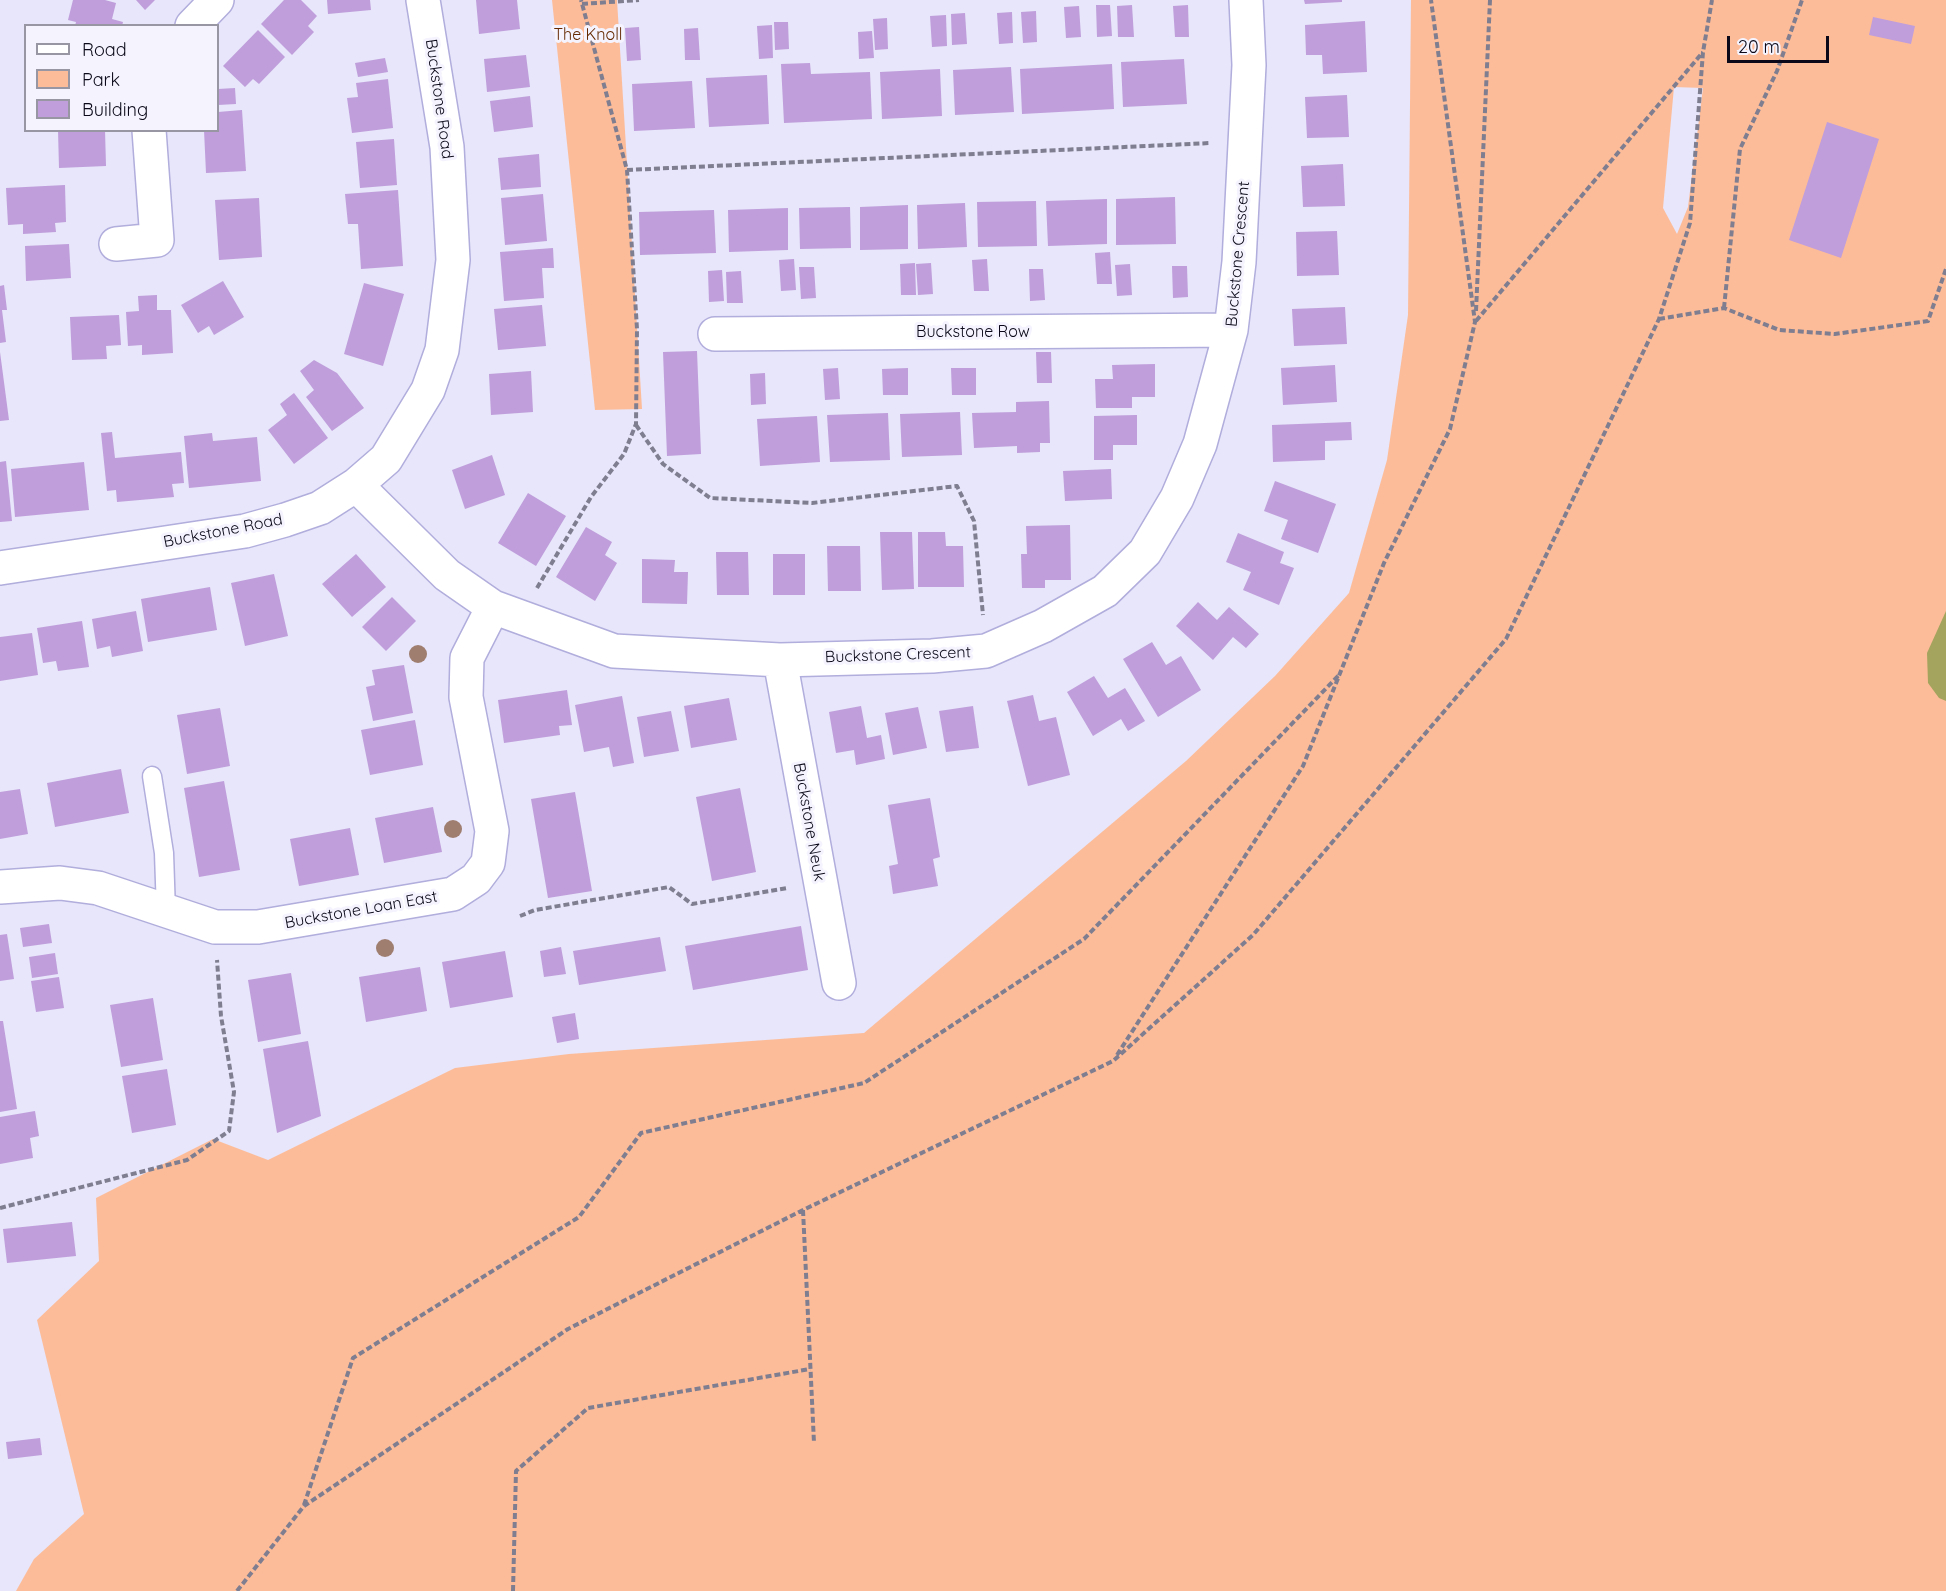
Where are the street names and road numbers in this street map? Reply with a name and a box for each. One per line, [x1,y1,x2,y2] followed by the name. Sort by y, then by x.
[421,38,457,160] street label: Buckstone Road
[1222,180,1254,328] street label: Buckstone Crescent
[916,322,1030,342] street label: Buckstone Row
[162,510,284,552] street label: Buckstone Road
[825,643,971,667] street label: Buckstone Crescent
[789,761,829,883] street label: Buckstone Neuk
[283,887,439,933] street label: Buckstone Loan East

